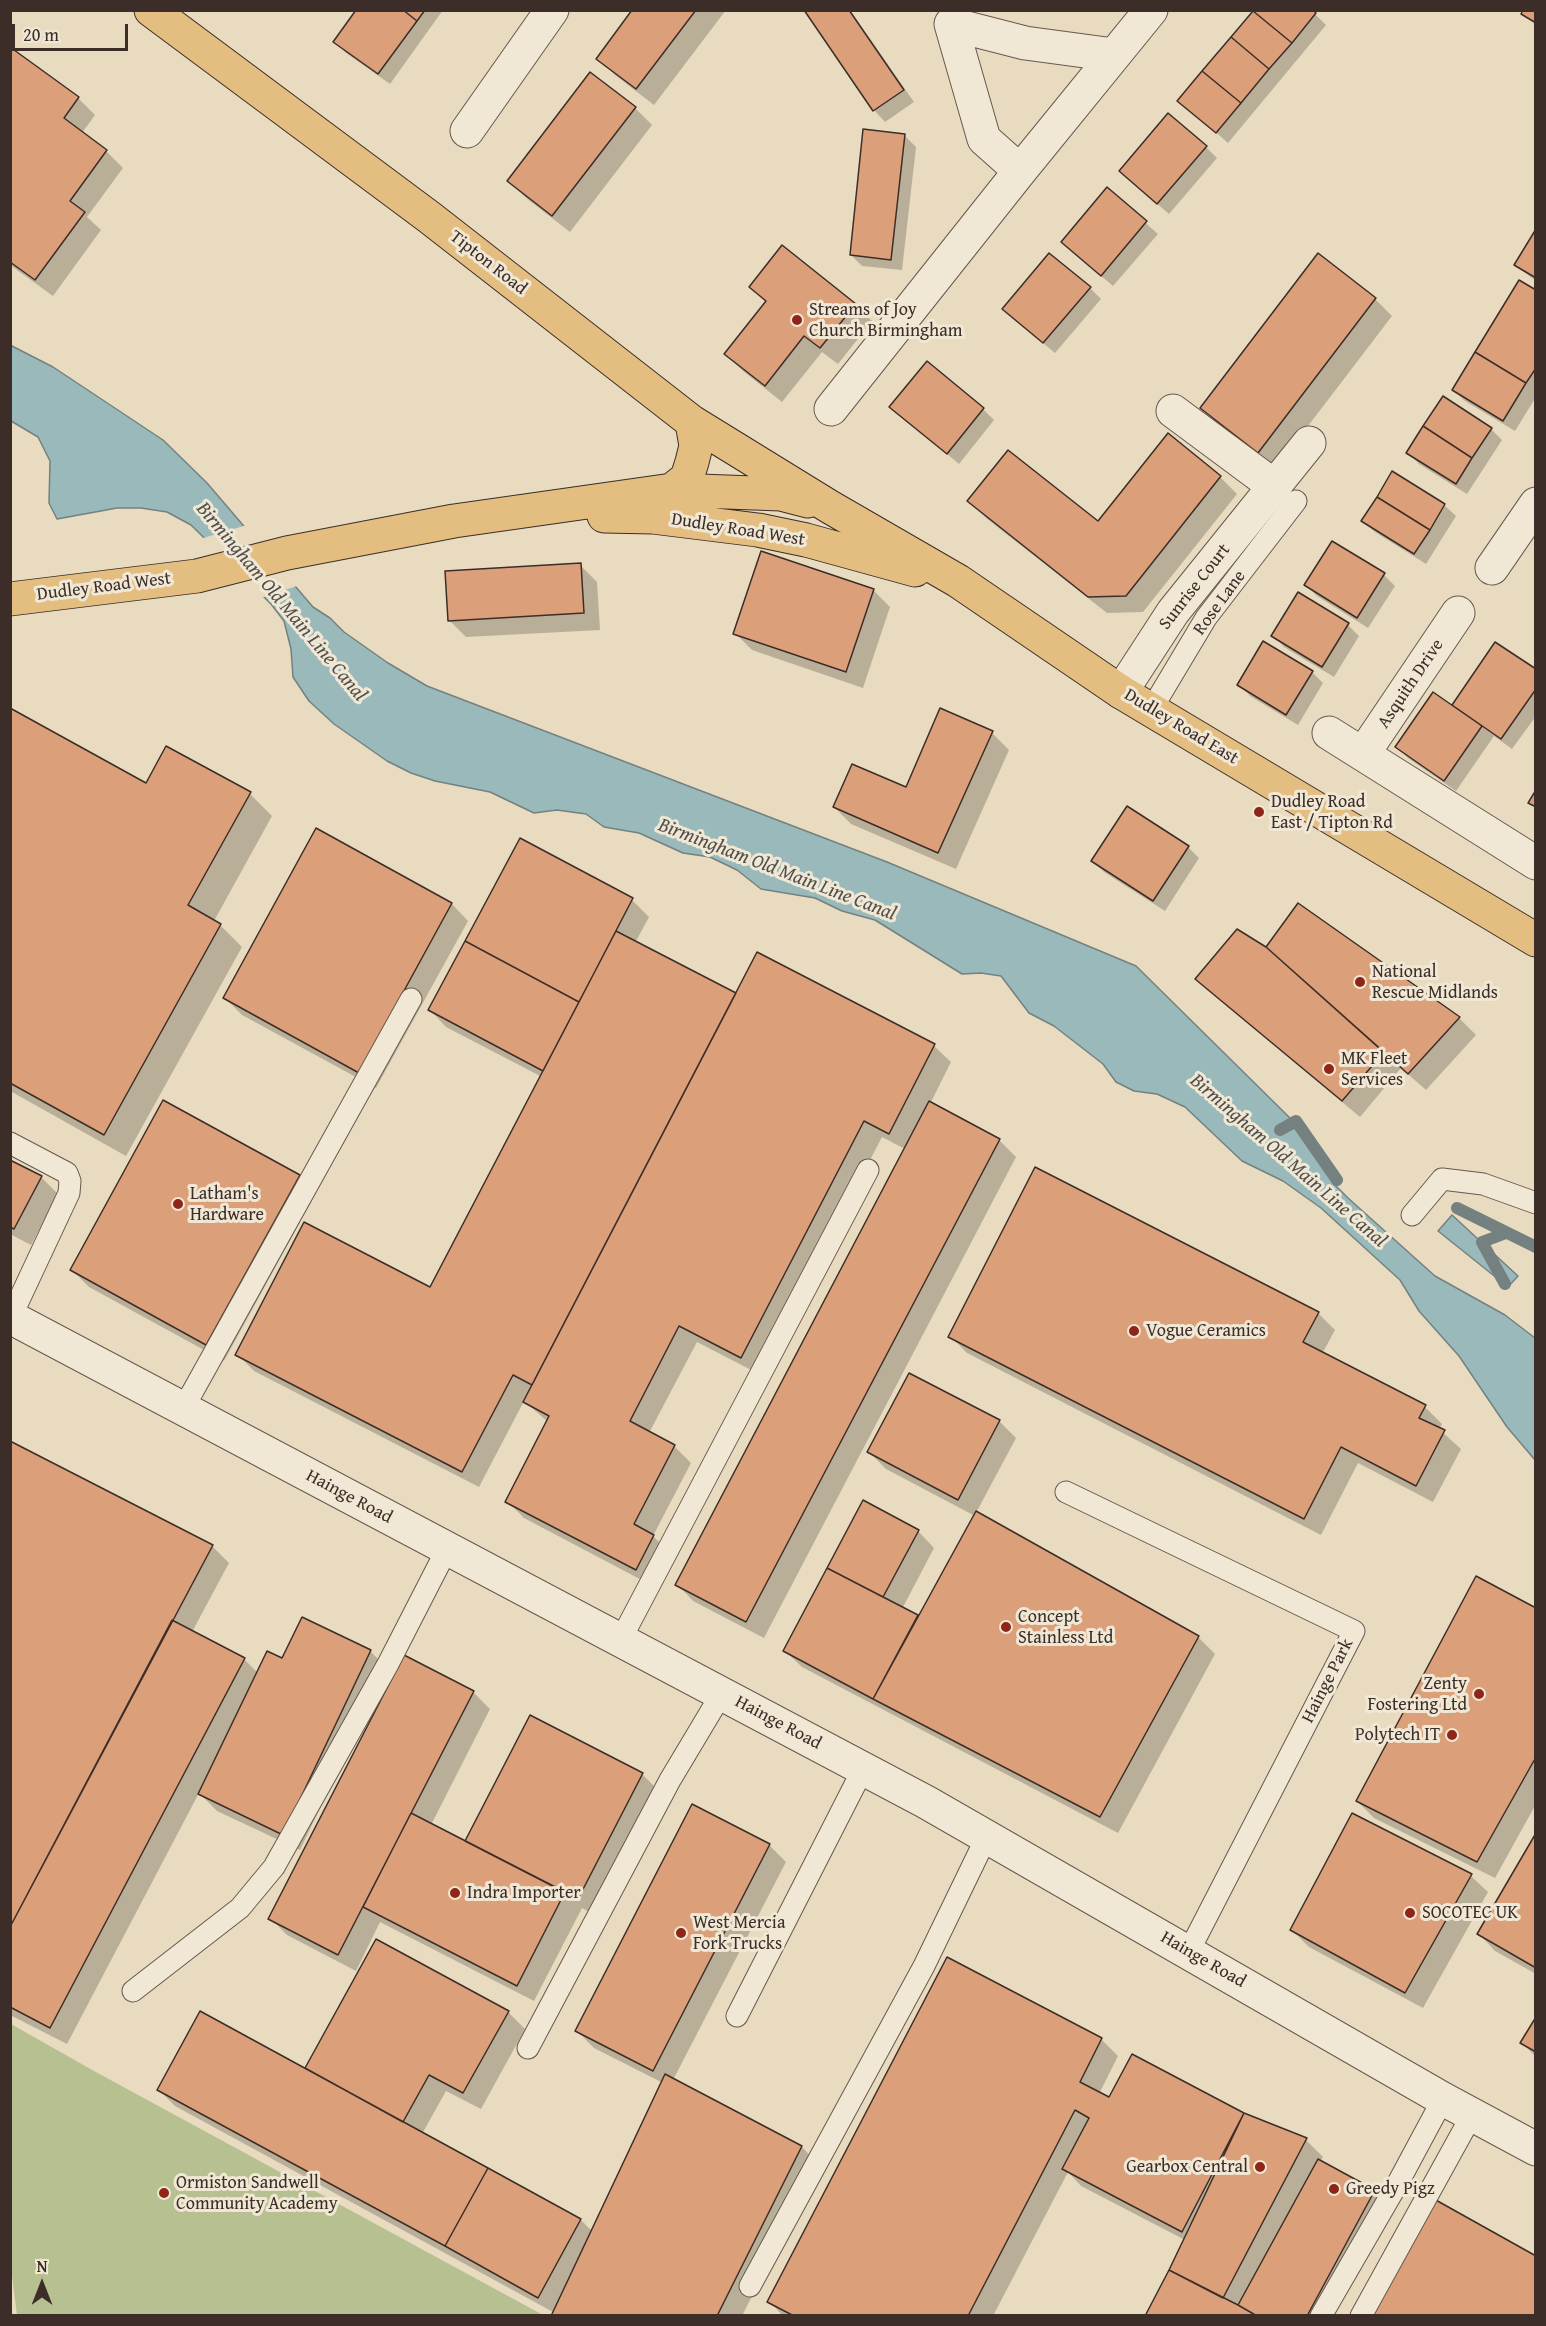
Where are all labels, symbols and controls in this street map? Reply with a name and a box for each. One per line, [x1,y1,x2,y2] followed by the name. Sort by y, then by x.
[15,12,130,50] scale bar
[23,21,59,48] text: 20 m
[445,226,531,300] street label: Tipton Road
[809,299,962,342] place label: Streams of Joy Church Birmingham
[790,313,804,327] marker: Streams of Joy Church Birmingham
[191,498,371,706] water label: Birmingham Old Main Line Canal
[670,509,806,551] street label: Dudley Road West
[1155,540,1235,634] street label: Sunrise Court
[1189,566,1251,640] street label: Rose Lane
[36,568,172,606] street label: Dudley Road West
[1373,635,1449,733] street label: Asquith Drive
[1120,684,1242,770] street label: Dudley Road East
[1271,791,1393,834] place label: Dudley Road East / Tipton Rd
[1252,805,1266,819] marker: Dudley Road East / Tipton Rd
[655,814,899,926] water label: Birmingham Old Main Line Canal
[1372,961,1498,1004] place label: National Rescue Midlands
[1353,975,1367,989] marker: National Rescue Midlands
[1341,1048,1407,1090] place label: MK Fleet Services
[1322,1062,1336,1076] marker: MK Fleet Services
[1185,1069,1391,1253] water label: Birmingham Old Main Line Canal
[190,1183,264,1226] place label: Latham's Hardware
[171,1197,185,1211] marker: Latham's Hardware
[1146,1320,1266,1342] place label: Vogue Ceramics
[1127,1324,1141,1338] marker: Vogue Ceramics
[302,1465,396,1529] street label: Hainge Road
[1018,1606,1113,1648] place label: Concept Stainless Ltd
[999,1620,1013,1634] marker: Concept Stainless Ltd
[1298,1635,1358,1727] street label: Hainge Park
[1368,1673,1467,1716] place label: Zenty Fostering Ltd
[1472,1687,1486,1701] marker: Zenty Fostering Ltd
[731,1691,825,1755] street label: Hainge Road
[1355,1724,1440,1746] place label: Polytech IT
[1445,1728,1459,1742] marker: Polytech IT
[467,1882,581,1904] place label: Indra Importer
[448,1886,462,1900] marker: Indra Importer
[1422,1902,1518,1924] place label: SOCOTEC UK
[1403,1906,1417,1920] marker: SOCOTEC UK
[693,1912,785,1954] place label: West Mercia Fork Trucks
[674,1926,688,1940] marker: West Mercia Fork Trucks
[1157,1927,1249,1993] street label: Hainge Road
[1126,2156,1248,2178] place label: Gearbox Central
[1253,2160,1267,2174] marker: Gearbox Central
[176,2172,338,2214] place label: Ormiston Sandwell Community Academy
[1346,2178,1435,2200] place label: Greedy Pigz
[1327,2182,1341,2196] marker: Greedy Pigz
[157,2186,171,2200] marker: Ormiston Sandwell Community Academy
[12,2254,72,2314] north arrow
[37,2254,47,2278] text: N

